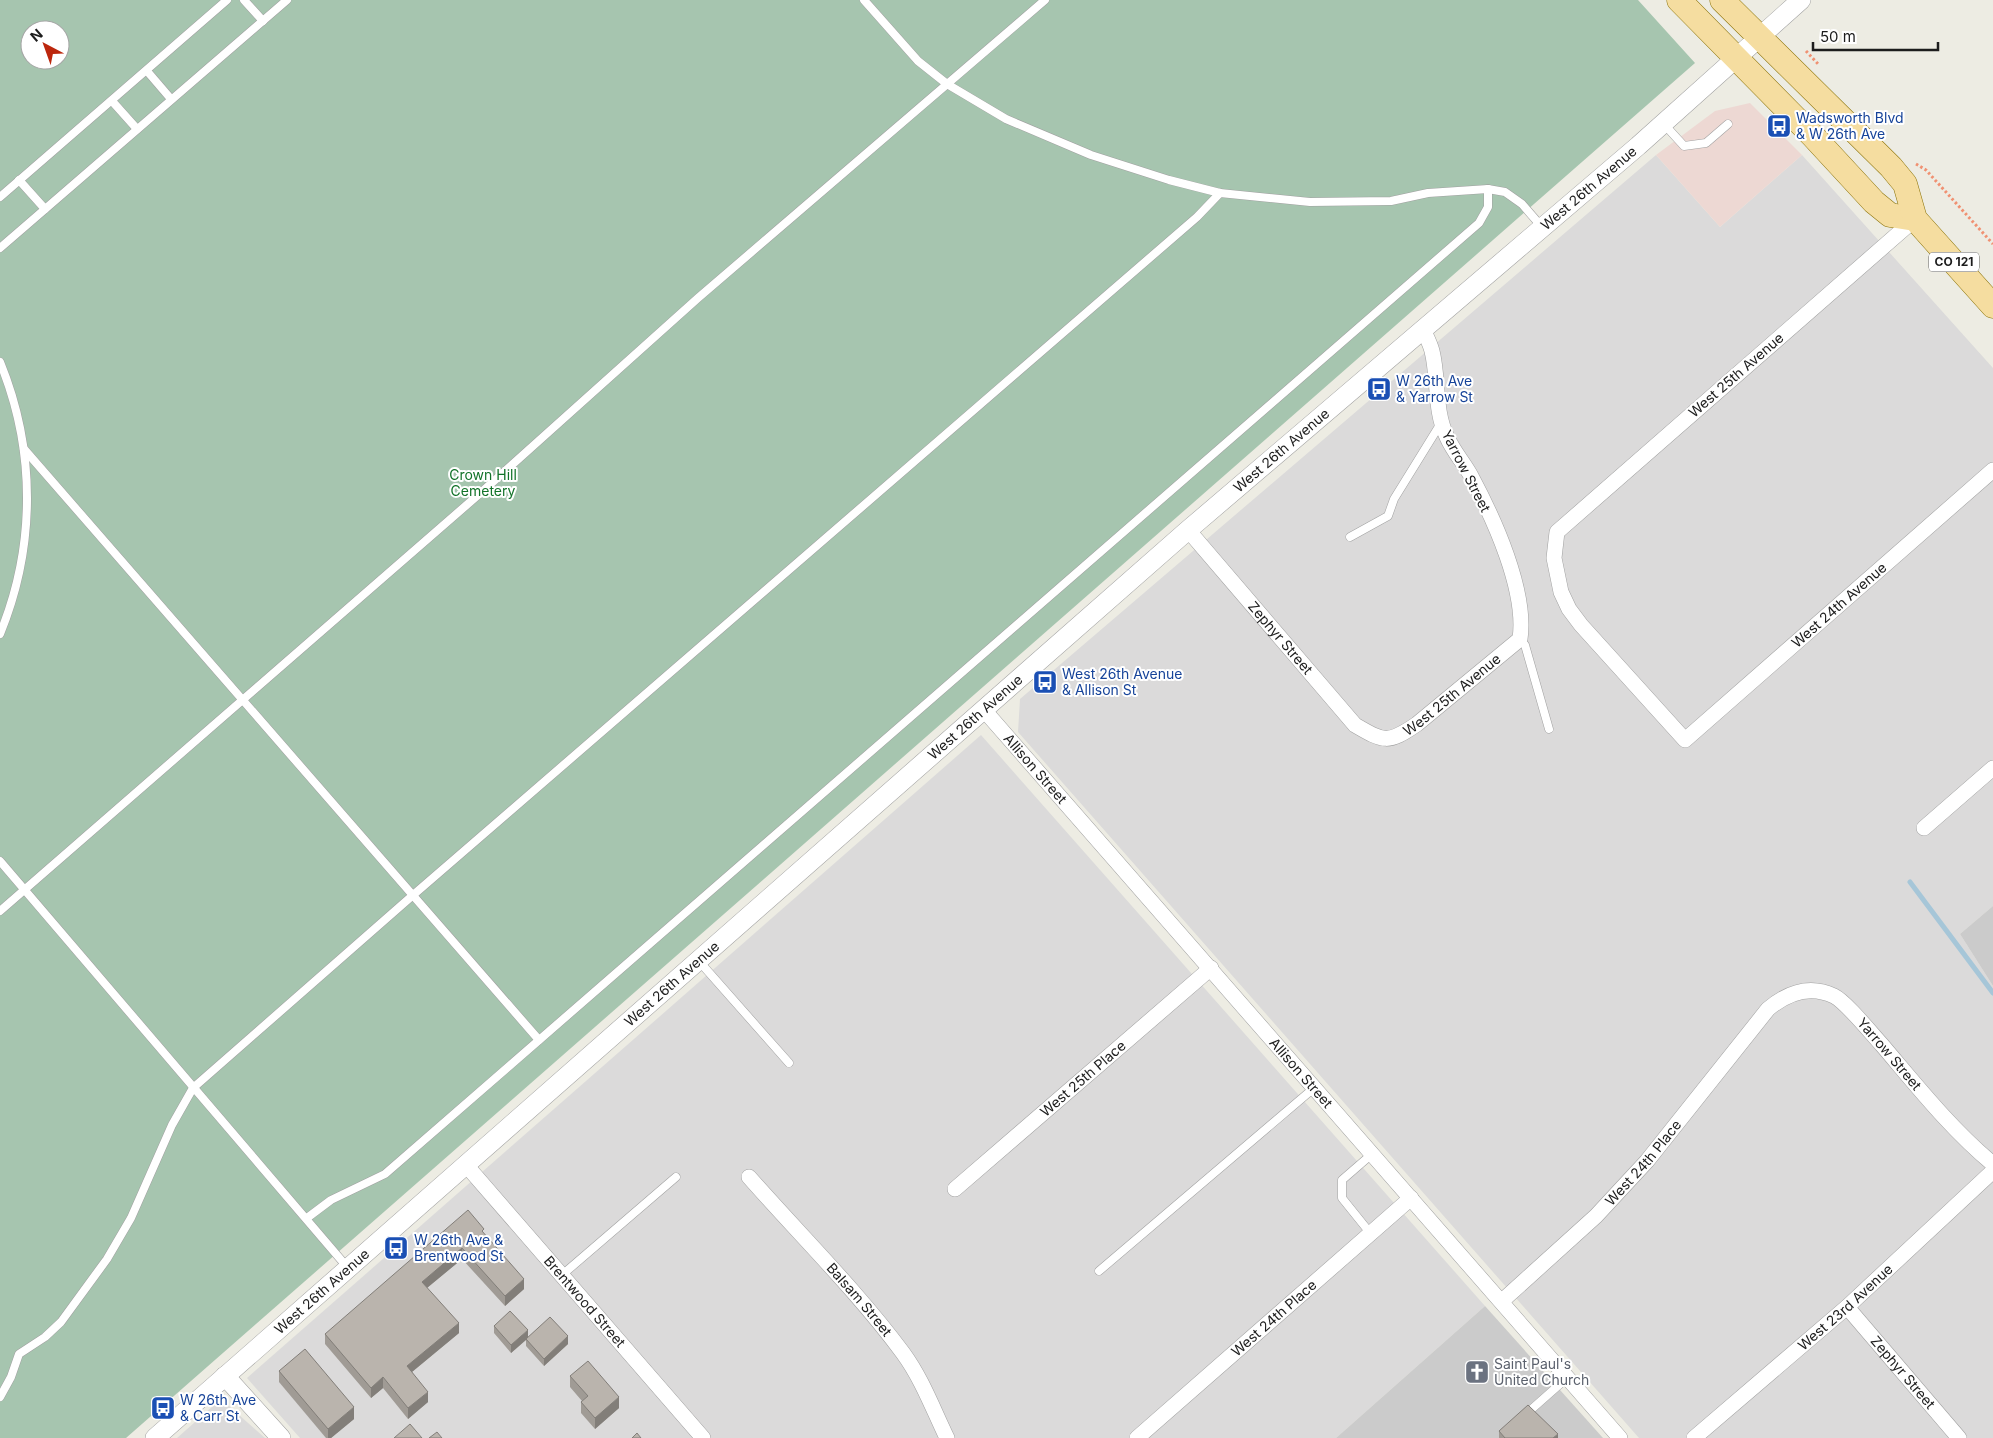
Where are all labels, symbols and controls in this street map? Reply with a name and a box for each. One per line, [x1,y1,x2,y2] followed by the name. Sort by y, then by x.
[20,20,70,70] north arrow
[1813,20,1938,52] scale bar
[27,25,46,45] text: N
[1820,27,1856,46] text: 50 m
[1796,109,1904,142] place label: Wadsworth Blvd & W 26th Ave
[1766,113,1792,139] bus stop icon: Wadsworth Blvd & W 26th Ave
[1537,142,1640,233] street label: West 26th Avenue
[1929,252,1979,272] road number: CO 121
[1685,329,1787,420] street label: West 25th Avenue
[1396,372,1473,405] place label: W 26th Ave & Yarrow St
[1366,376,1392,402] bus stop icon: W 26th Ave & Yarrow St
[1230,404,1332,496] street label: West 26th Avenue
[1438,427,1495,515] street label: Yarrow Street
[449,466,517,499] park label: Crown Hill Cemetery
[1788,559,1890,651] street label: West 24th Avenue
[1245,598,1317,678] street label: Zephyr Street
[1400,650,1504,739] street label: West 25th Avenue
[1062,665,1182,698] place label: West 26th Avenue & Allison St
[1032,669,1058,695] bus stop icon: West 26th Avenue & Allison St
[924,671,1026,763] street label: West 26th Avenue
[1001,730,1071,807] street label: Allison Street
[621,937,722,1030] street label: West 26th Avenue
[1854,1014,1926,1094] street label: Yarrow Street
[1266,1034,1337,1111] street label: Allison Street
[1036,1037,1129,1120] street label: West 25th Place
[1601,1116,1684,1209] street label: West 24th Place
[414,1231,504,1264] place label: W 26th Ave & Brentwood St
[383,1235,409,1261] bus stop icon: W 26th Ave & Brentwood St
[271,1245,372,1337] street label: West 26th Avenue
[541,1252,630,1351] street label: Brentwood Street
[823,1259,896,1340] street label: Balsam Street
[1794,1260,1896,1353] street label: West 23rd Avenue
[1227,1276,1320,1360] street label: West 24th Place
[1867,1332,1939,1412] street label: Zephyr Street
[1494,1355,1589,1388] place label: Saint Paul's United Church
[1464,1359,1490,1385] church icon: Saint Paul's United Church
[180,1391,256,1424] place label: W 26th Ave & Carr St
[150,1395,176,1421] bus stop icon: W 26th Ave & Carr St

